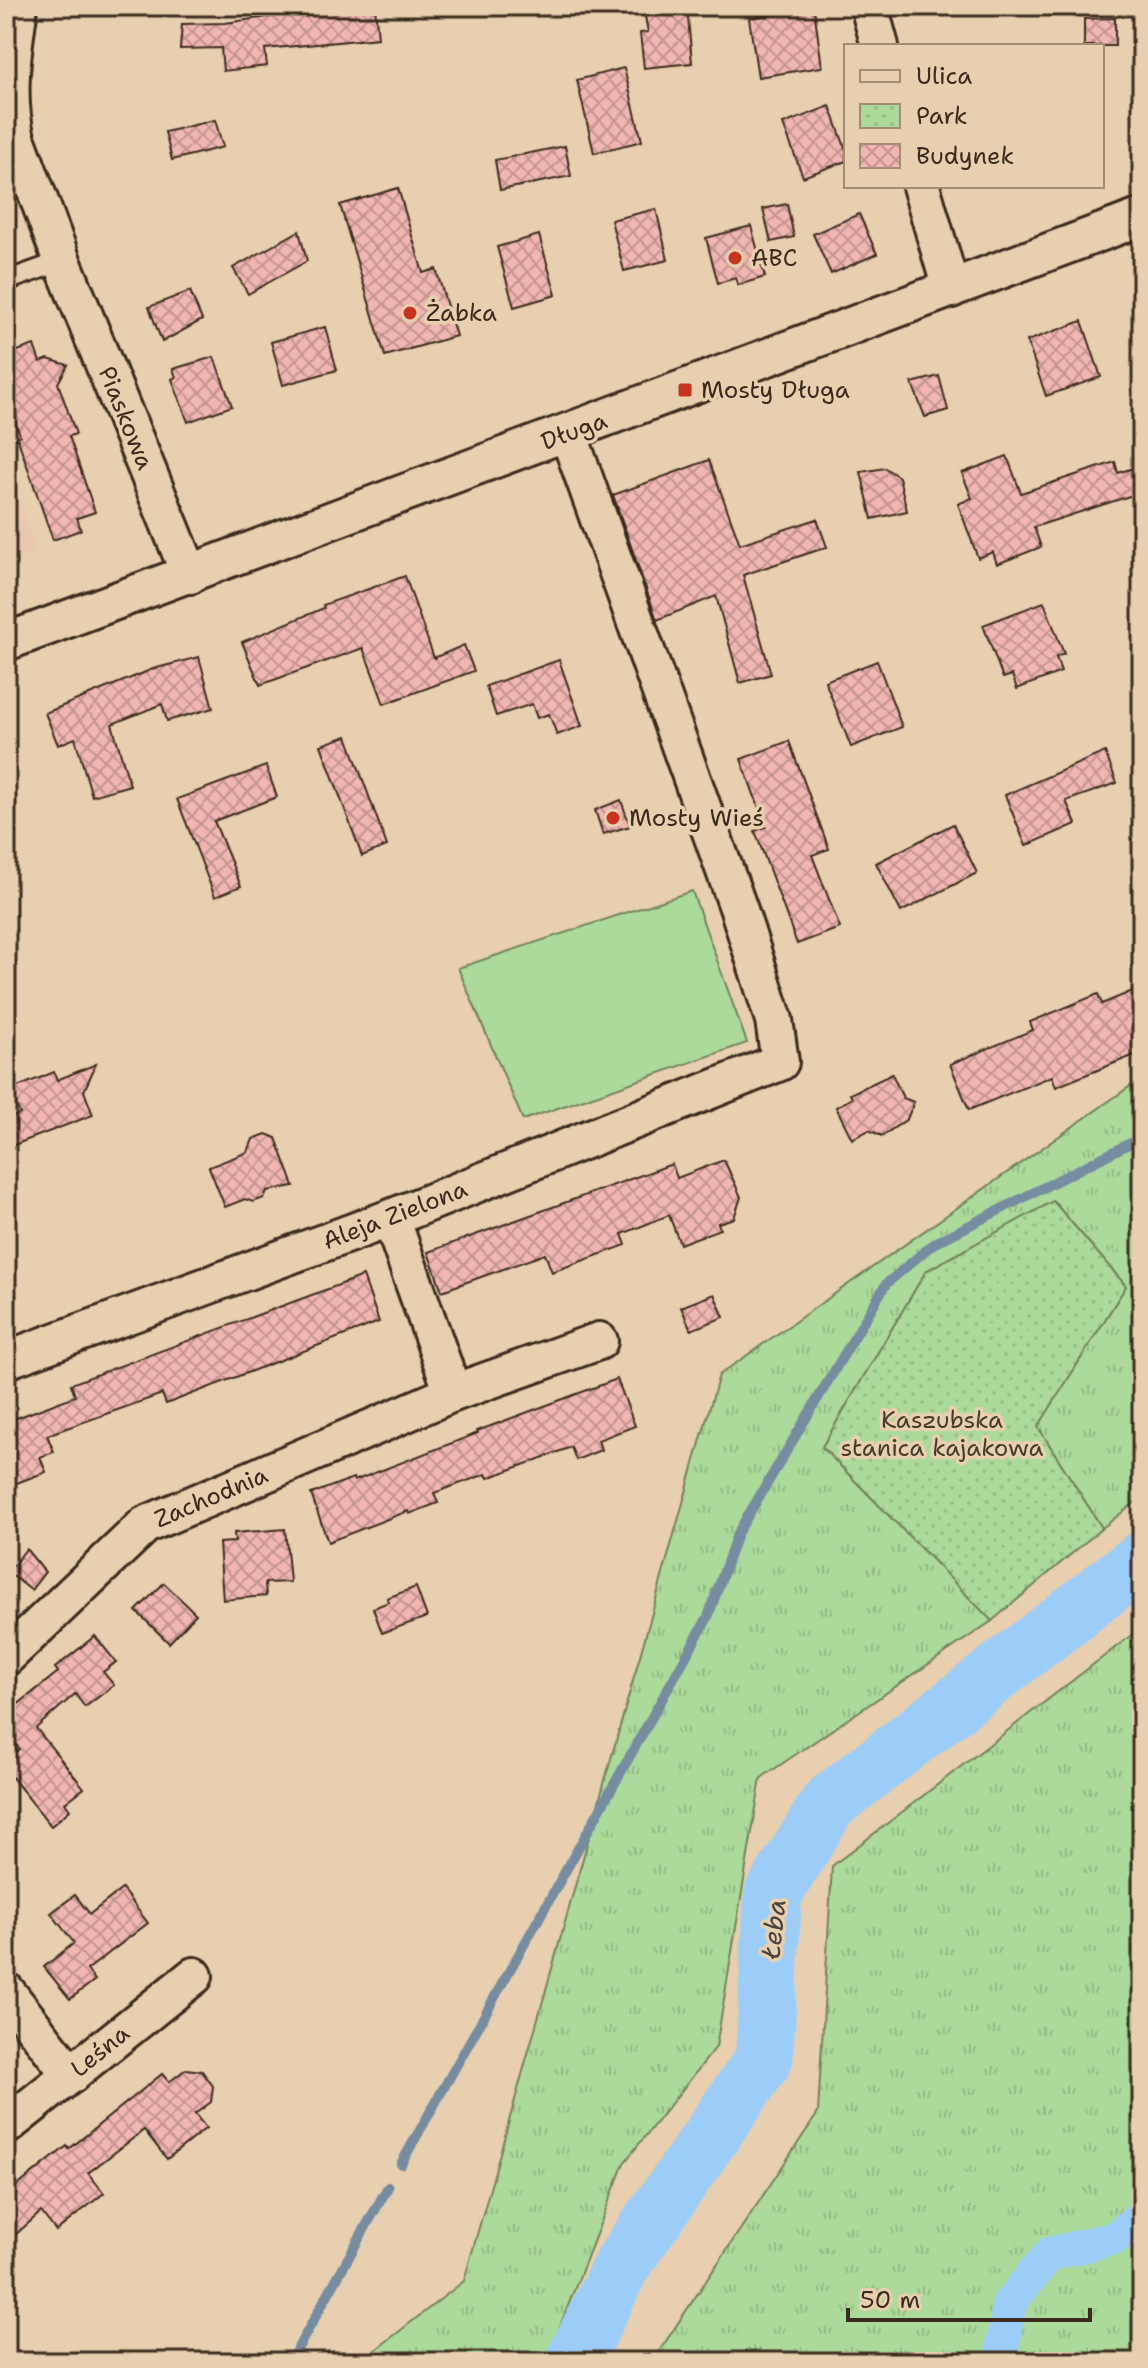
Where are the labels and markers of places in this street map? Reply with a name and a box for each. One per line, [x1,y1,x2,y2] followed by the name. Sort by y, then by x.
[751,242,797,274] place label: ABC
[726,249,744,267] marker: ABC
[426,297,497,329] place label: Żabka
[401,304,419,322] marker: Żabka
[701,374,850,406] place label: Mosty Długa
[676,381,694,399] marker: Mosty Długa
[629,802,764,834] place label: Mosty Wieś
[604,809,622,827] marker: Mosty Wieś

